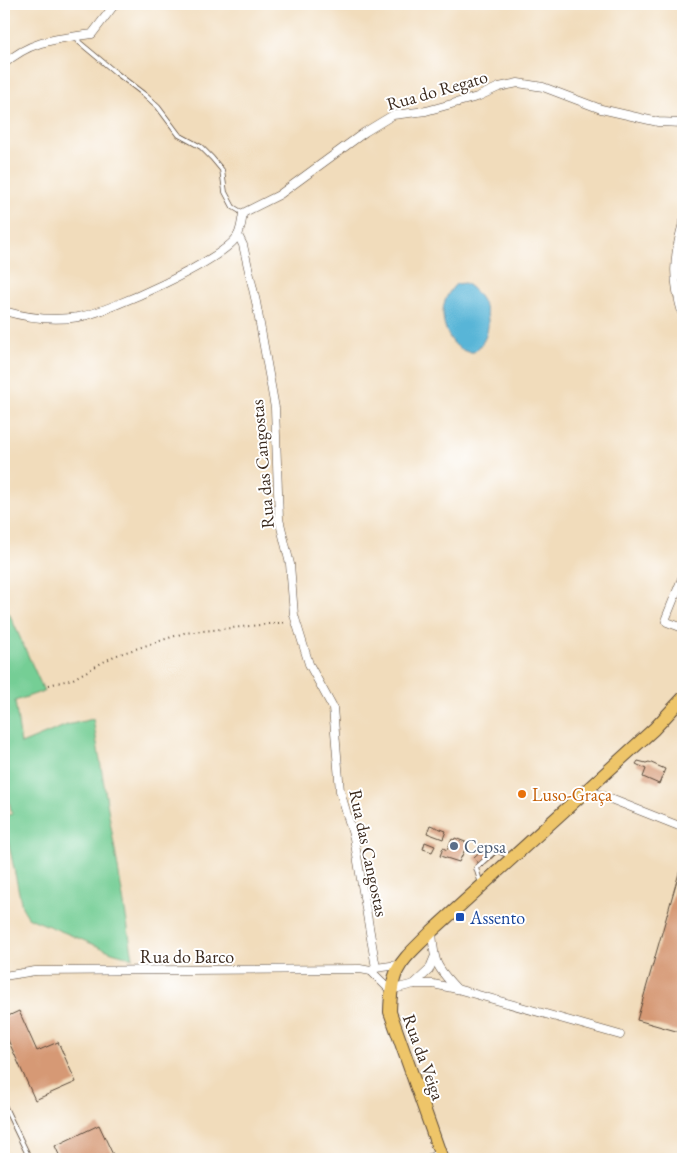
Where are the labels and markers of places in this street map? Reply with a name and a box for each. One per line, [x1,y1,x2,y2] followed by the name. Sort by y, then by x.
[532,783,613,806] place label: Luso-Graça
[516,788,528,800] marker: Luso-Graça
[464,835,507,858] place label: Cepsa
[448,840,460,852] marker: Cepsa
[469,906,525,929] place label: Assento
[454,911,466,923] marker: Assento

